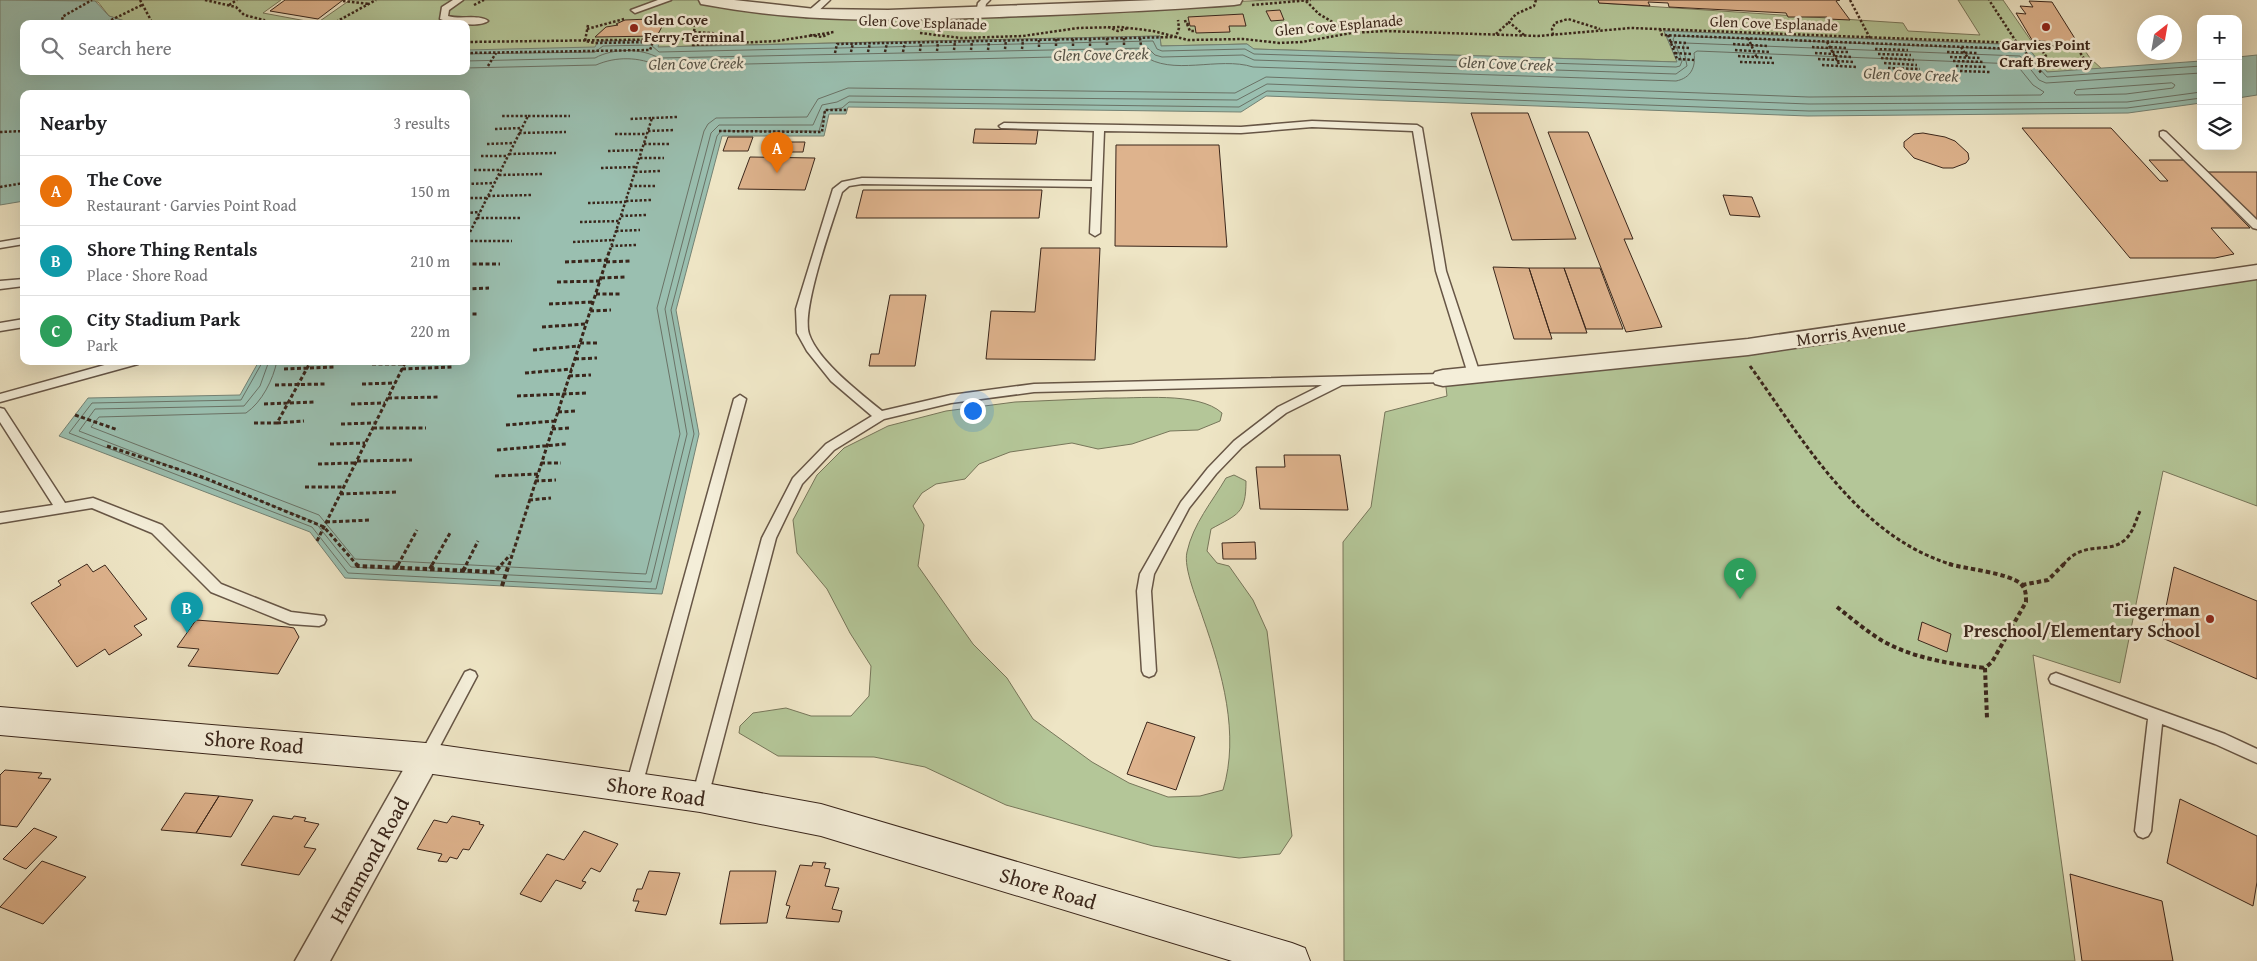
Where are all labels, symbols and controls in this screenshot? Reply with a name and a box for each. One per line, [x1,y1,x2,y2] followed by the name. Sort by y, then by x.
[644,9,745,47] place label: Glen Cove Ferry Terminal
[859,9,987,35] street label: Glen Cove Esplanade
[1274,9,1404,41] street label: Glen Cove Esplanade
[1710,10,1838,36] street label: Glen Cove Esplanade
[2137,15,2182,60] north arrow
[2197,15,2242,150] map controls
[2197,15,2242,60] button: +
[20,20,470,75] search box
[2040,21,2052,33] marker: Garvies Point Craft Brewery
[628,22,640,34] marker: Glen Cove Ferry Terminal
[38,34,66,62] icon: search
[78,34,172,62] text: Search here
[2000,34,2093,72] place label: Garvies Point Craft Brewery
[1053,41,1149,67] water label: Glen Cove Creek
[1458,49,1555,77] water label: Glen Cove Creek
[648,50,744,76] water label: Glen Cove Creek
[1863,60,1960,88] water label: Glen Cove Creek
[2197,60,2242,105] button: −
[2197,105,2242,150] button: layers
[40,107,107,138] text: Nearby
[393,111,450,135] text: 3 results
[761,132,793,173] pin: A
[87,165,162,193] text: The Cove
[51,179,61,203] text: A
[410,179,450,203] text: 150 m
[87,193,297,217] text: Restaurant · Garvies Point Road
[87,235,257,263] text: Shore Thing Rentals
[51,249,61,273] text: B
[410,249,450,273] text: 210 m
[87,263,208,287] text: Place · Shore Road
[87,305,240,333] text: City Stadium Park
[1795,311,1907,353] street label: Morris Avenue
[51,319,61,343] text: C
[410,319,450,343] text: 220 m
[87,333,118,357] text: Park
[960,398,986,424] your location
[1724,558,1756,599] pin: C
[171,592,203,633] pin: B
[1964,596,2200,644] place label: Tiegerman Preschool/Elementary School
[2204,613,2216,625] marker: Tiegerman Preschool/Elementary School
[203,722,306,762] street label: Shore Road
[604,768,708,814] street label: Shore Road
[321,790,417,929] street label: Hammond Road
[996,859,1101,918] street label: Shore Road

